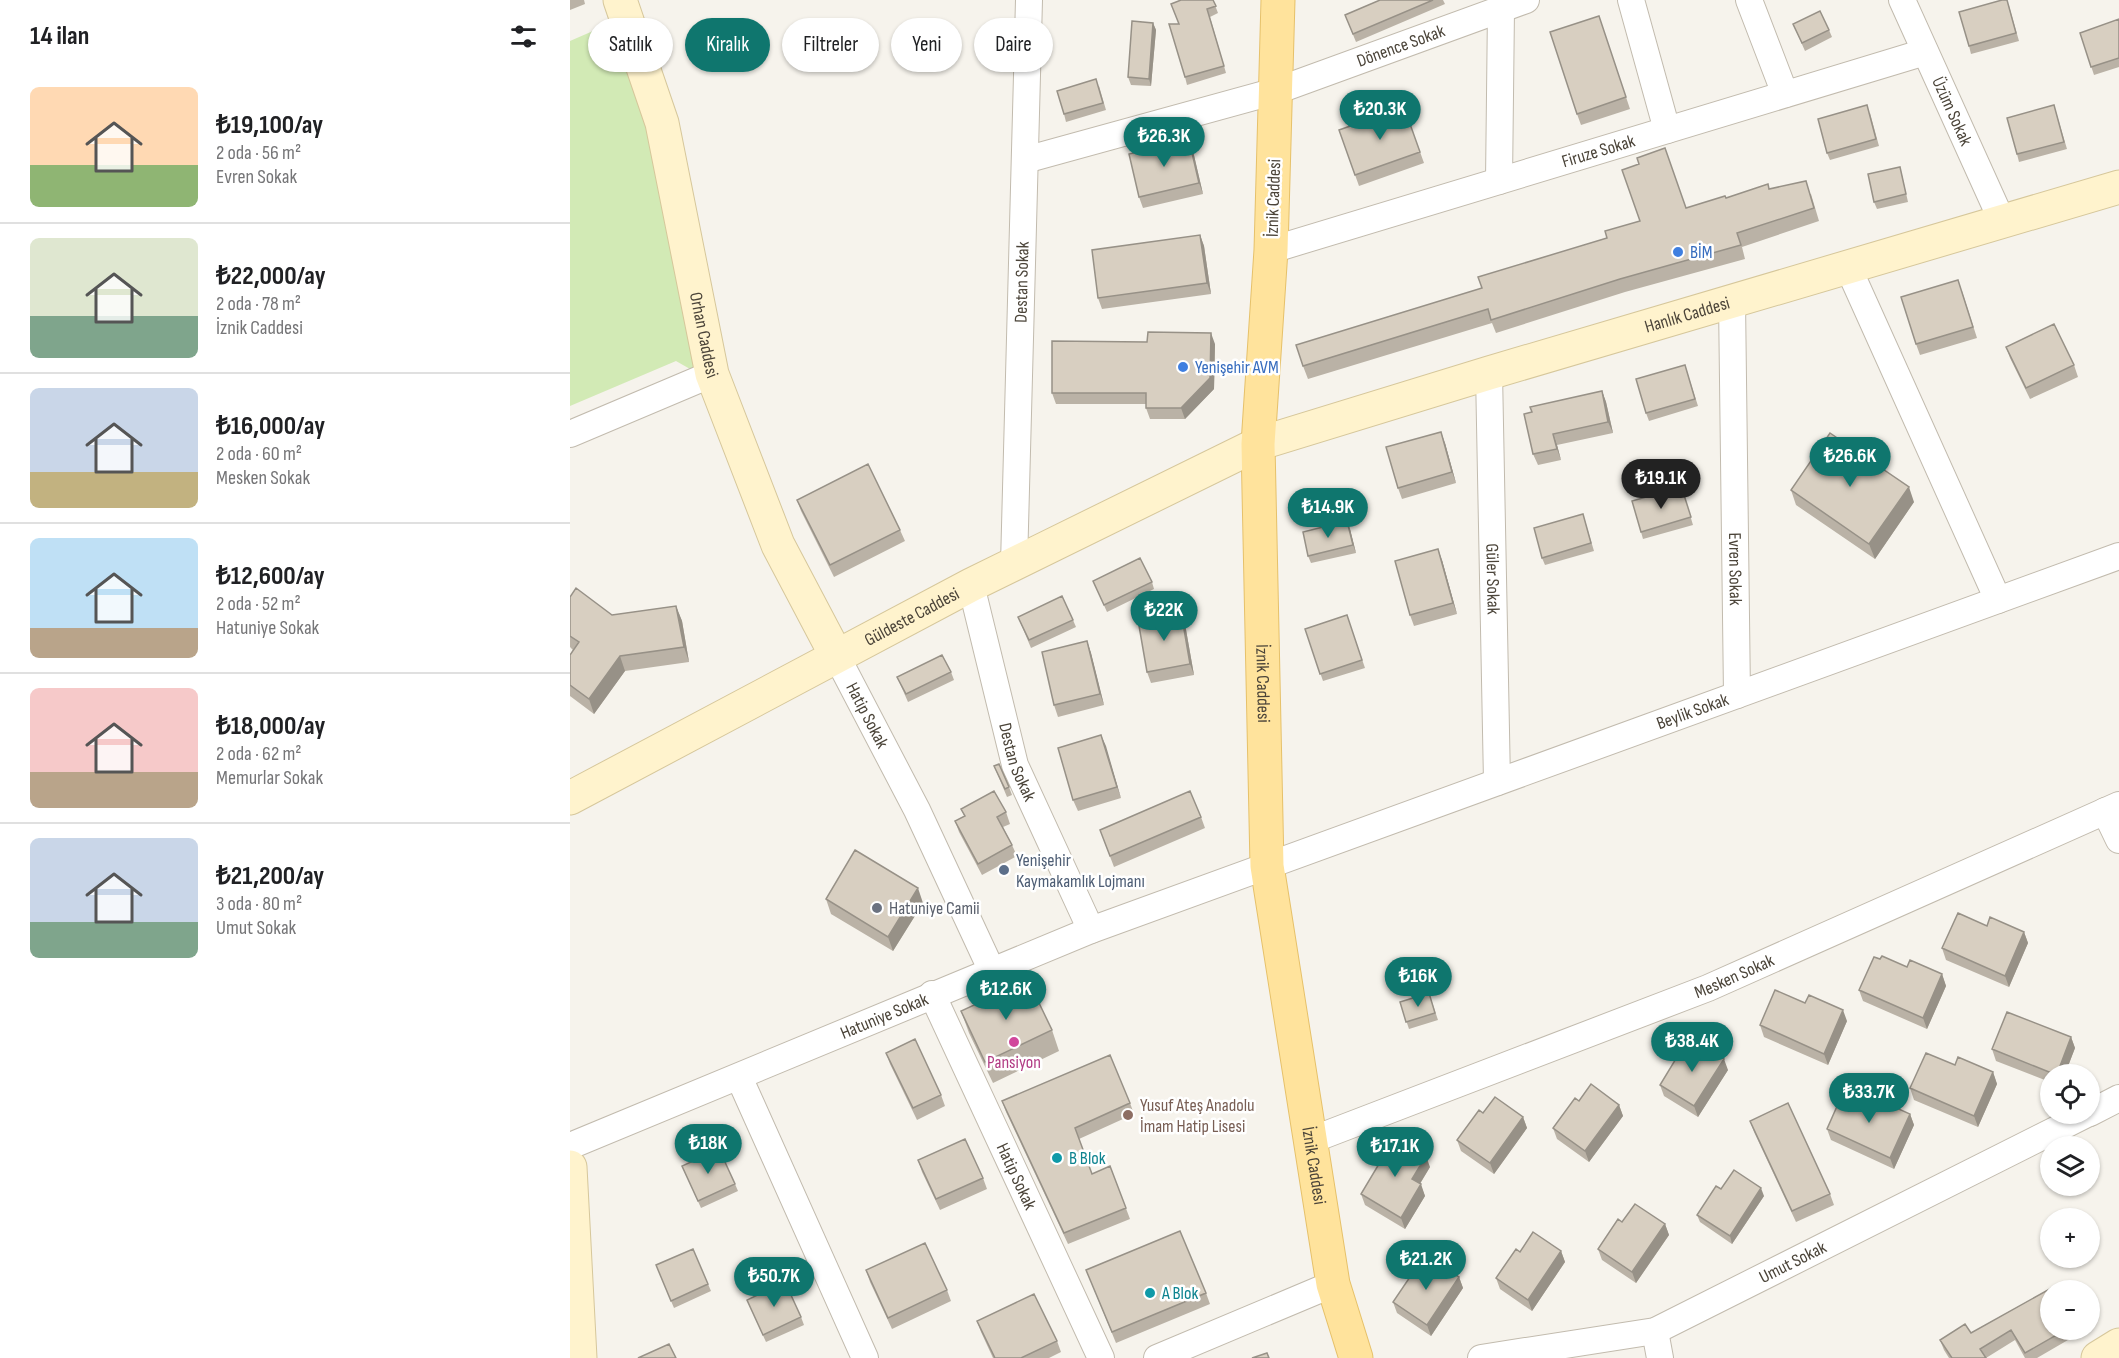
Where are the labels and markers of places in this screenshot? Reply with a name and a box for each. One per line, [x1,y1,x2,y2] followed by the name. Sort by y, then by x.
[1331,90,1429,141] pin: ₺20.3K
[1115,117,1213,168] pin: ₺26.3K
[1690,242,1712,263] place label: BİM
[1671,245,1685,259] marker: BİM
[1195,357,1279,378] place label: Yenişehir AVM
[1176,360,1190,374] marker: Yenişehir AVM
[1801,437,1899,488] pin: ₺26.6K
[1612,459,1710,510] pin: ₺19.1K
[1279,488,1377,539] pin: ₺14.9K
[1128,591,1200,642] pin: ₺22K
[1016,850,1145,892] place label: Yenişehir Kaymakamlık Lojmanı
[997,863,1011,877] marker: Yenişehir Kaymakamlık Lojmanı
[889,898,980,919] place label: Hatuniye Camii
[870,901,884,915] marker: Hatuniye Camii
[1382,957,1454,1008] pin: ₺16K
[957,970,1055,1021] pin: ₺12.6K
[1643,1022,1741,1073] pin: ₺38.4K
[1007,1035,1021,1049] marker: Pansiyon
[987,1052,1041,1073] place label: Pansiyon
[1820,1073,1918,1124] pin: ₺33.7K
[1140,1095,1255,1137] place label: Yusuf Ateş Anadolu İmam Hatip Lisesi
[1121,1108,1135,1122] marker: Yusuf Ateş Anadolu İmam Hatip Lisesi
[672,1124,744,1175] pin: ₺18K
[1346,1127,1444,1178] pin: ₺17.1K
[1069,1148,1106,1169] place label: B Blok
[1050,1151,1064,1165] marker: B Blok
[1377,1240,1475,1291] pin: ₺21.2K
[725,1257,823,1308] pin: ₺50.7K
[1161,1283,1198,1304] place label: A Blok
[1143,1286,1157,1300] marker: A Blok

